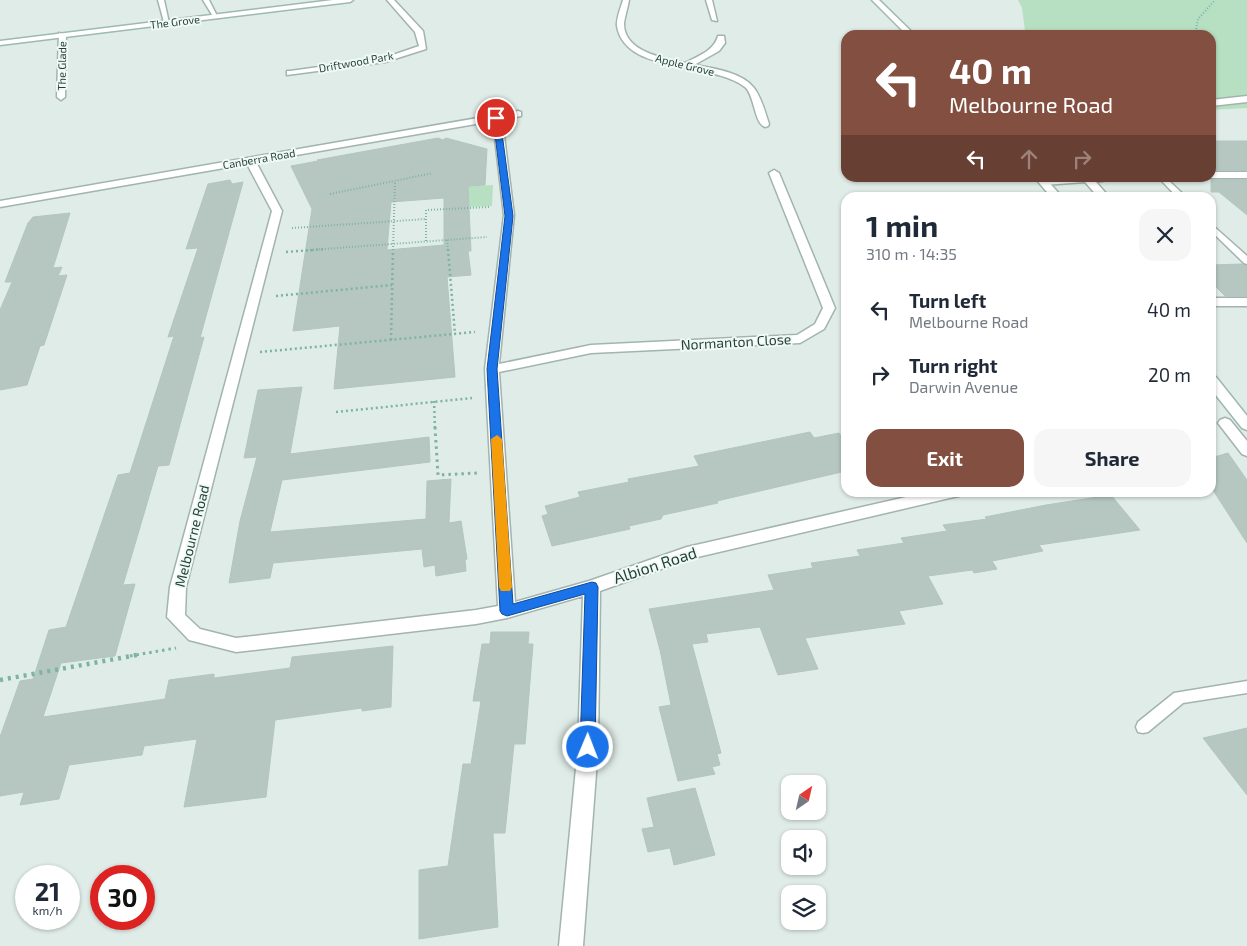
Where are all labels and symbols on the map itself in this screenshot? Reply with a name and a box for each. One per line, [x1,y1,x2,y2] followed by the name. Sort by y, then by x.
[149,12,201,31] street label: The Grove
[55,41,68,91] street label: The Glade
[318,48,395,74] street label: Driftwood Park
[654,51,716,78] street label: Apple Grove
[475,97,517,139] pin
[222,146,296,171] street label: Canberra Road
[680,330,792,353] street label: Normanton Close
[171,483,212,589] street label: Melbourne Road
[611,542,699,587] street label: Albion Road
[561,720,613,772] position arrow
[781,775,826,820] north arrow
[90,865,155,930] speed limit sign: 30

